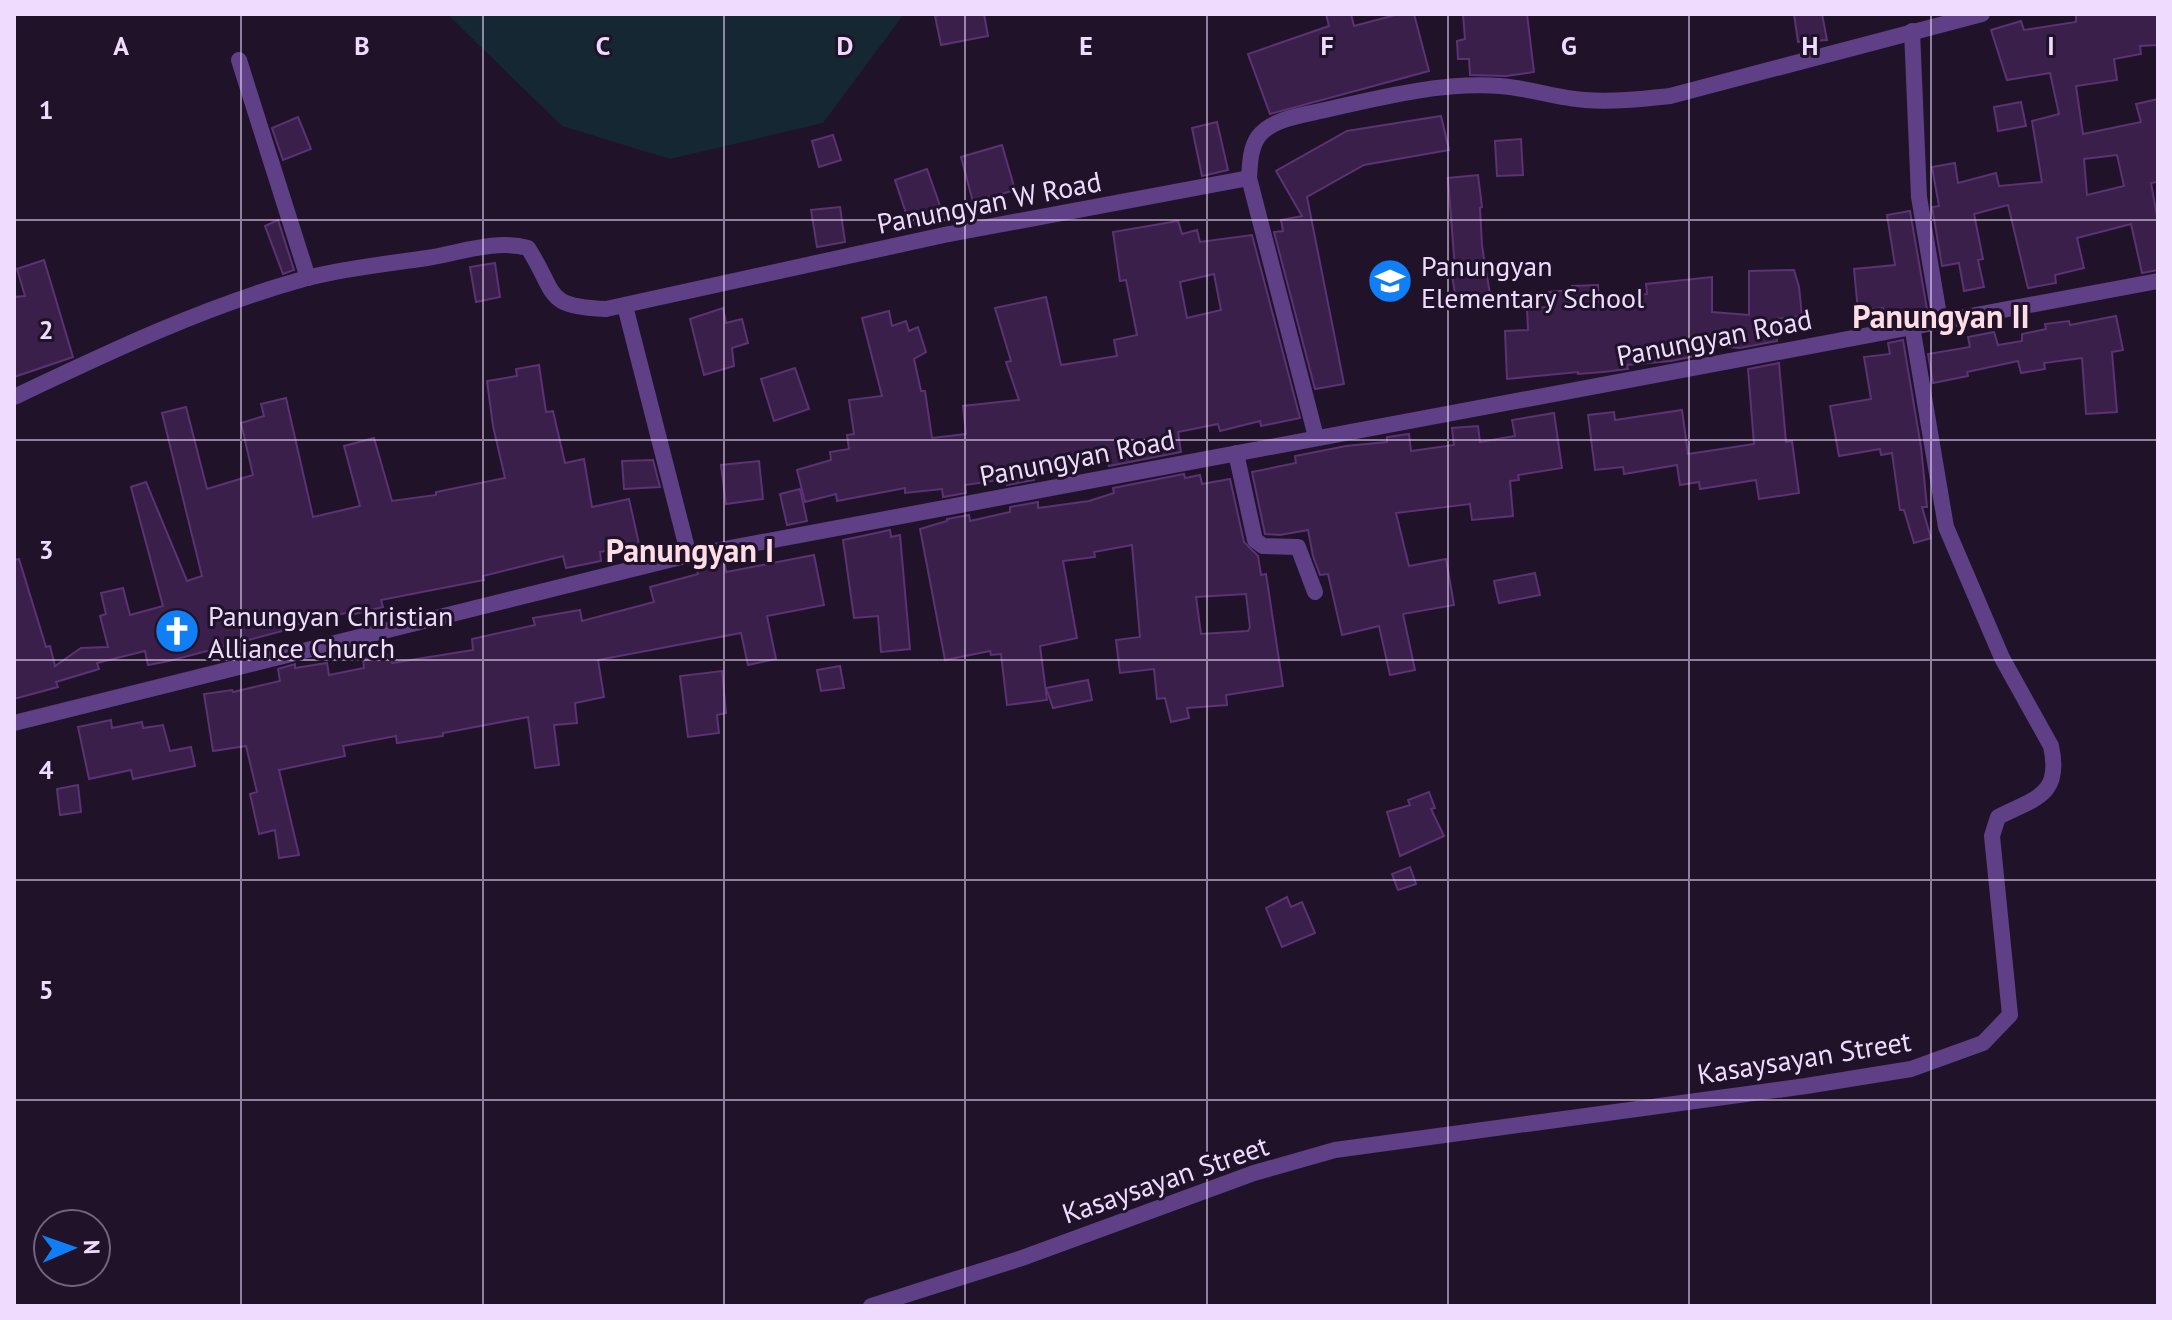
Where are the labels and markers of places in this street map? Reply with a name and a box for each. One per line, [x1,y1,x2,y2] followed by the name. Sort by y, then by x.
[1421,247,1644,316] place label: Panungyan Elementary School
[1366,257,1414,305] school or university icon: Panungyan Elementary School
[208,597,453,666] place label: Panungyan Christian Alliance Church
[153,607,201,655] church icon: Panungyan Christian Alliance Church

